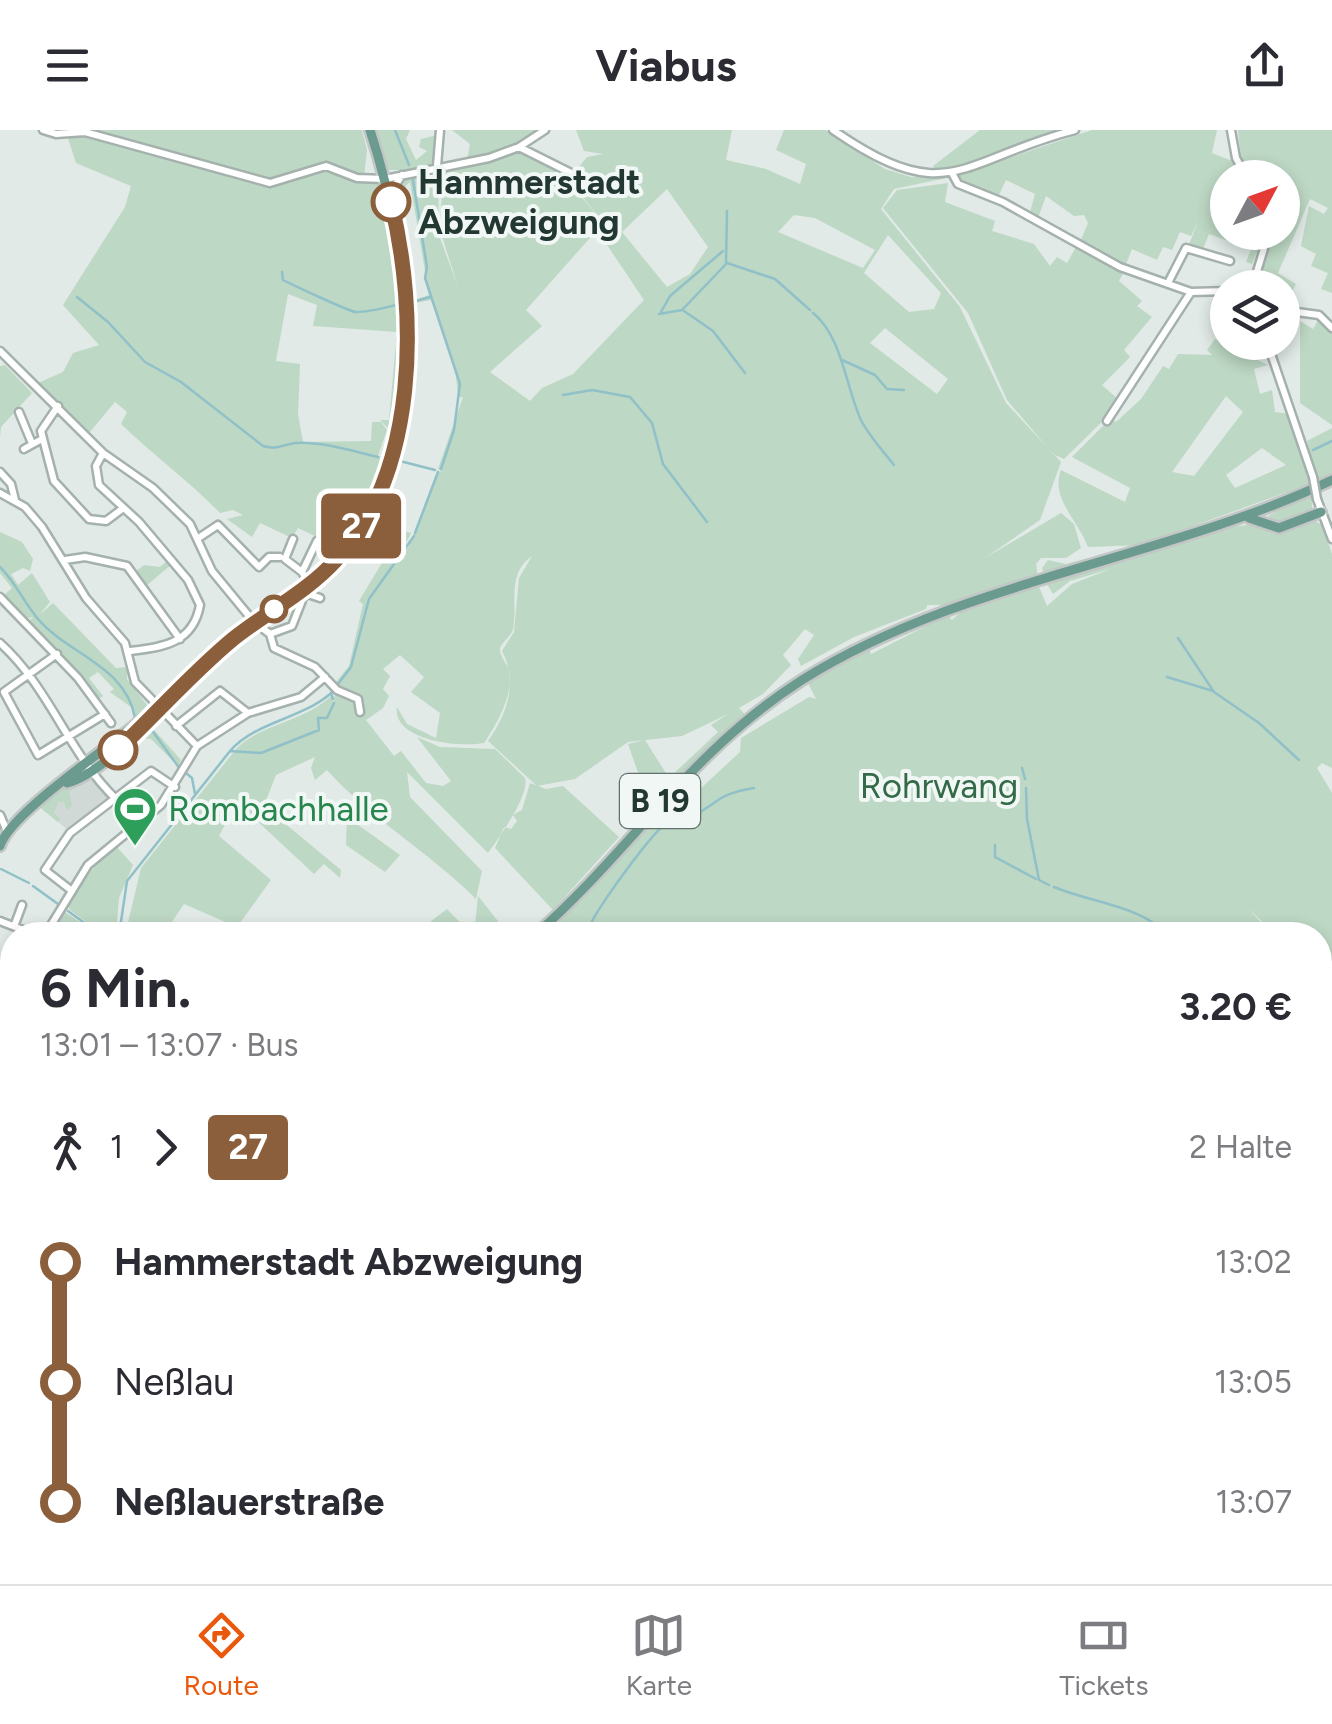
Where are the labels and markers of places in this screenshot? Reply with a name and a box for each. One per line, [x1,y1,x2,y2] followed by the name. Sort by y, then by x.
[418,161,640,243] place label: Hammerstadt Abzweigung
[372,183,410,221] marker: Hammerstadt Abzweigung
[261,596,287,622] unlabelled marker
[99,731,137,769] unlabelled marker
[112,786,158,847] sports icon: Rombachhalle
[168,788,389,830] place label: Rombachhalle

